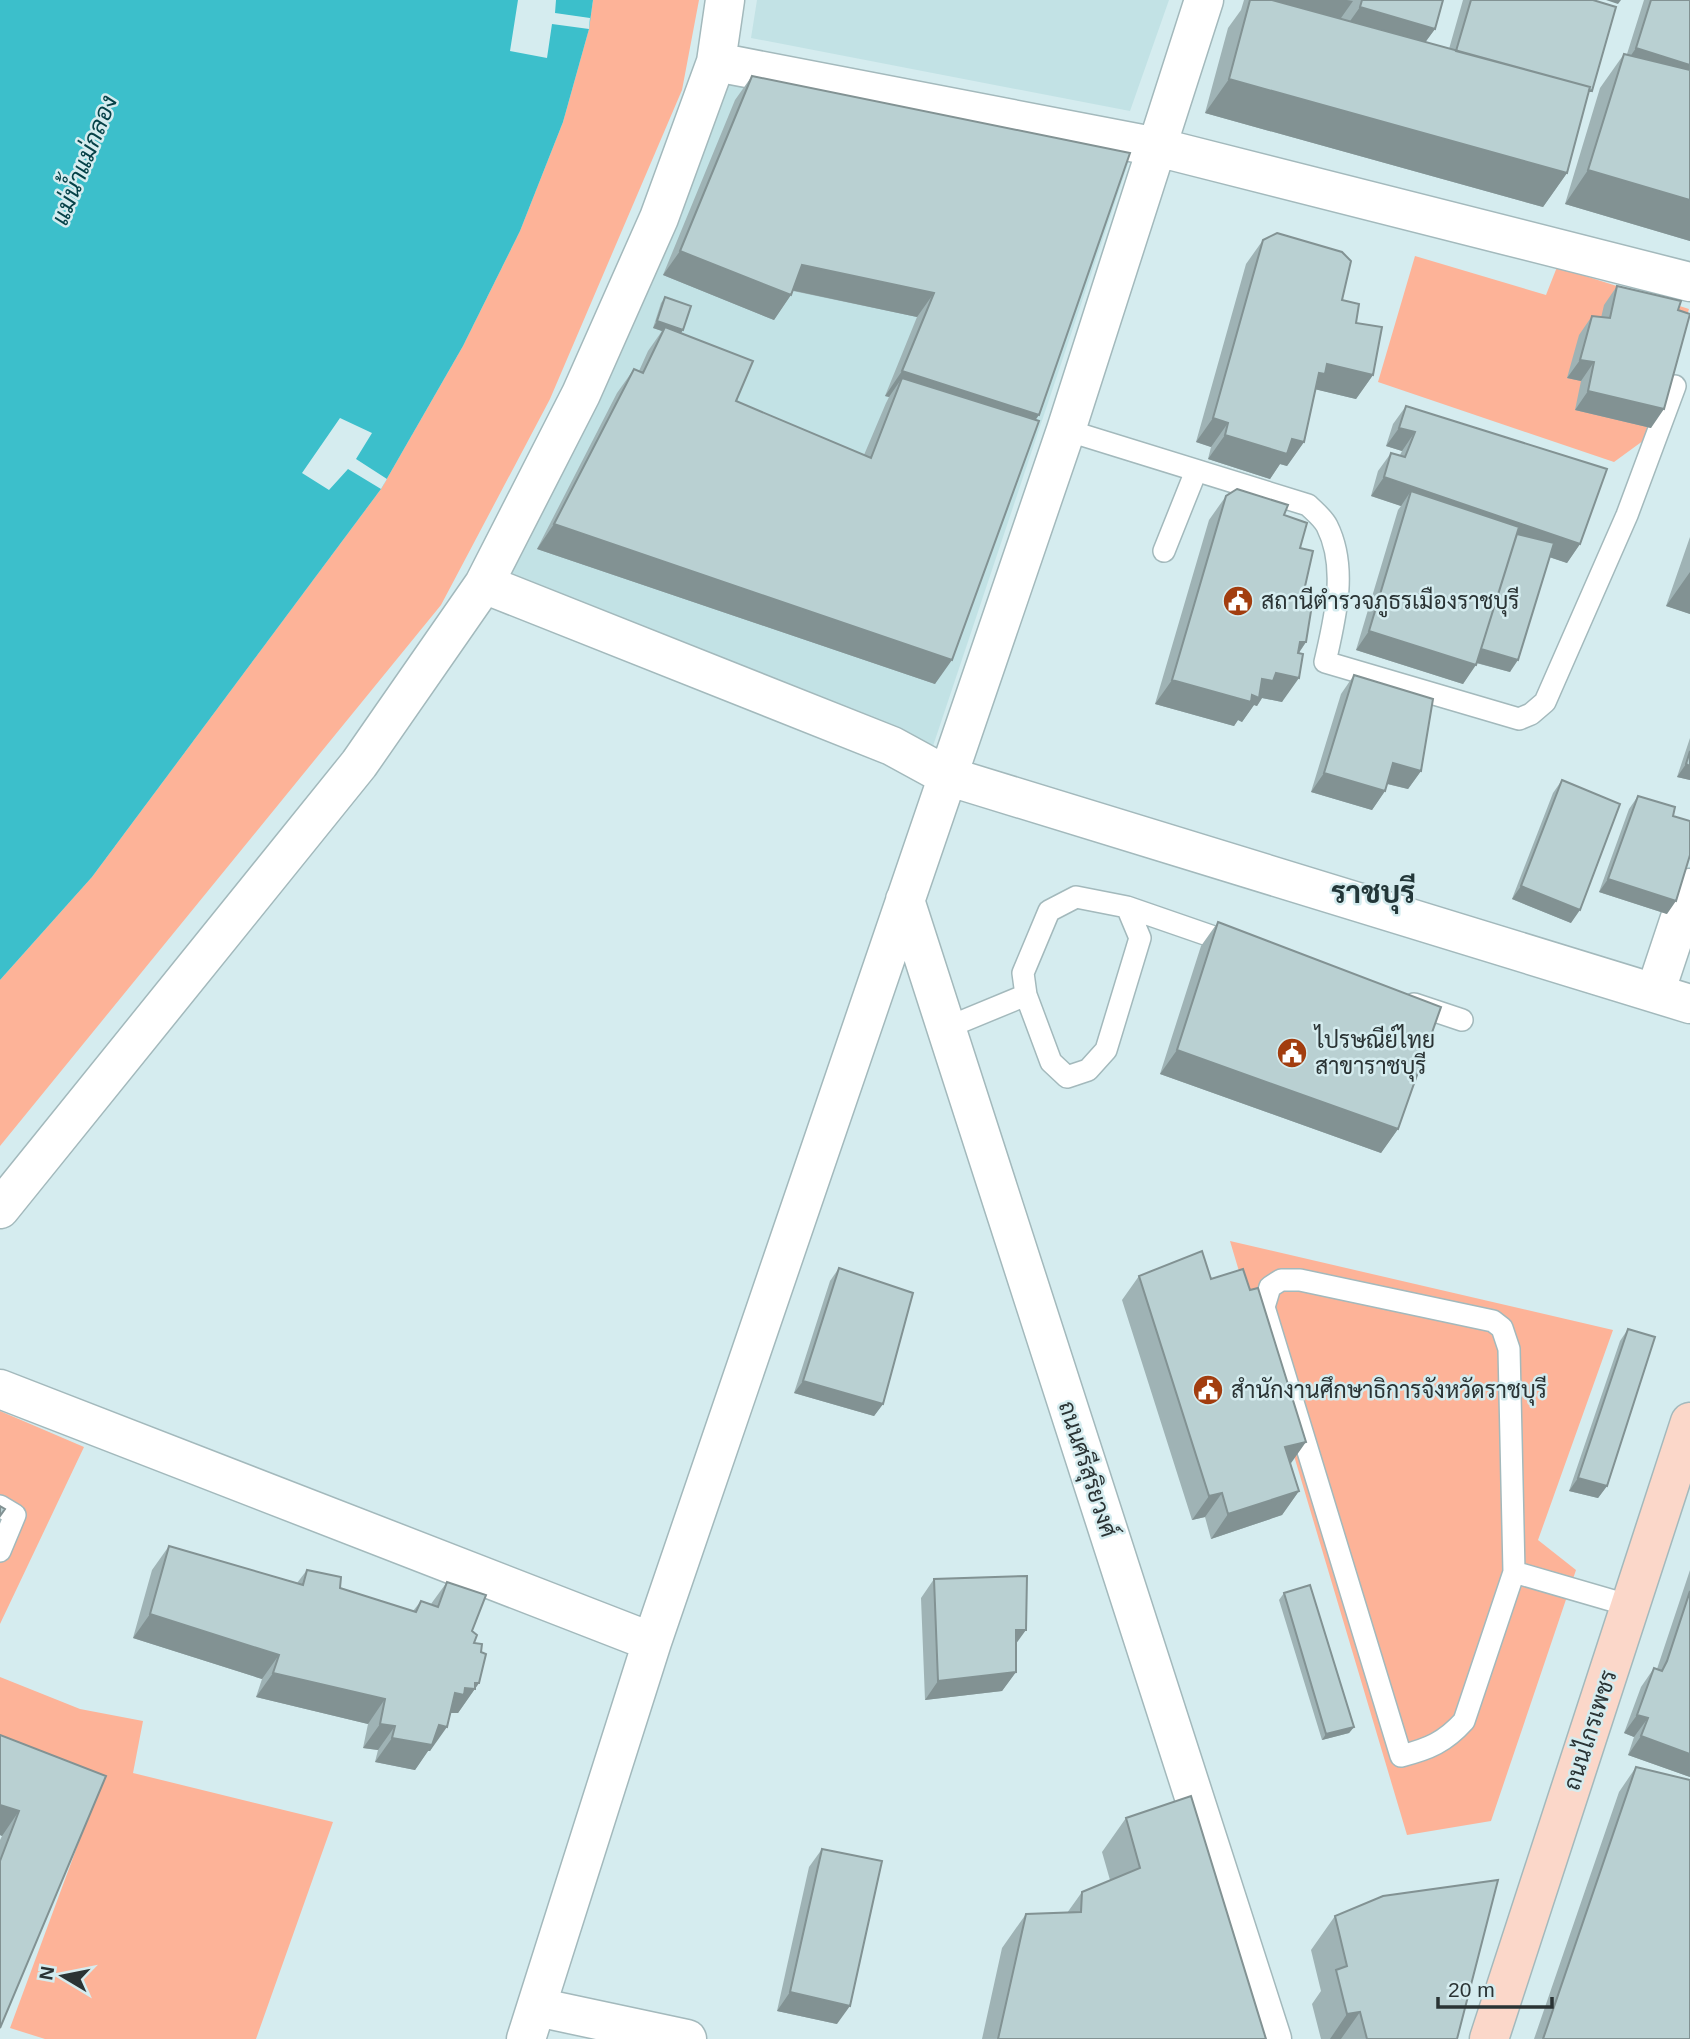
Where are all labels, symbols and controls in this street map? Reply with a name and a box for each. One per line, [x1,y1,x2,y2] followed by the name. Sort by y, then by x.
[40,89,122,229] water label: แม่น้ำแม่กลอง
[1221,584,1255,618] public building icon: สถานีตำรวจภูธรเมืองราชบุรี
[1261,586,1519,618] place label: สถานีตำรวจภูธรเมืองราชบุรี
[1331,873,1415,914] district label: ราชบุรี
[1313,1024,1435,1082] place label: ไปรษณีย์ไทย สาขาราชบุรี
[1275,1036,1309,1070] public building icon: ไปรษณีย์ไทย สาขาราชบุรี
[1191,1373,1225,1407] public building icon: สำนักงานศึกษาธิการจังหวัดราชบุรี
[1231,1375,1547,1406] place label: สำนักงานศึกษาธิการจังหวัดราชบุรี
[1051,1397,1125,1541] street label: ถนนศรีสุริยวงศ์
[1556,1666,1622,1793] street label: ถนนไกรเพชร
[28,1941,98,2011] north arrow
[35,1965,58,1982] text: N
[1438,1966,1552,2010] scale bar
[1448,1978,1495,2001] text: 20 m

